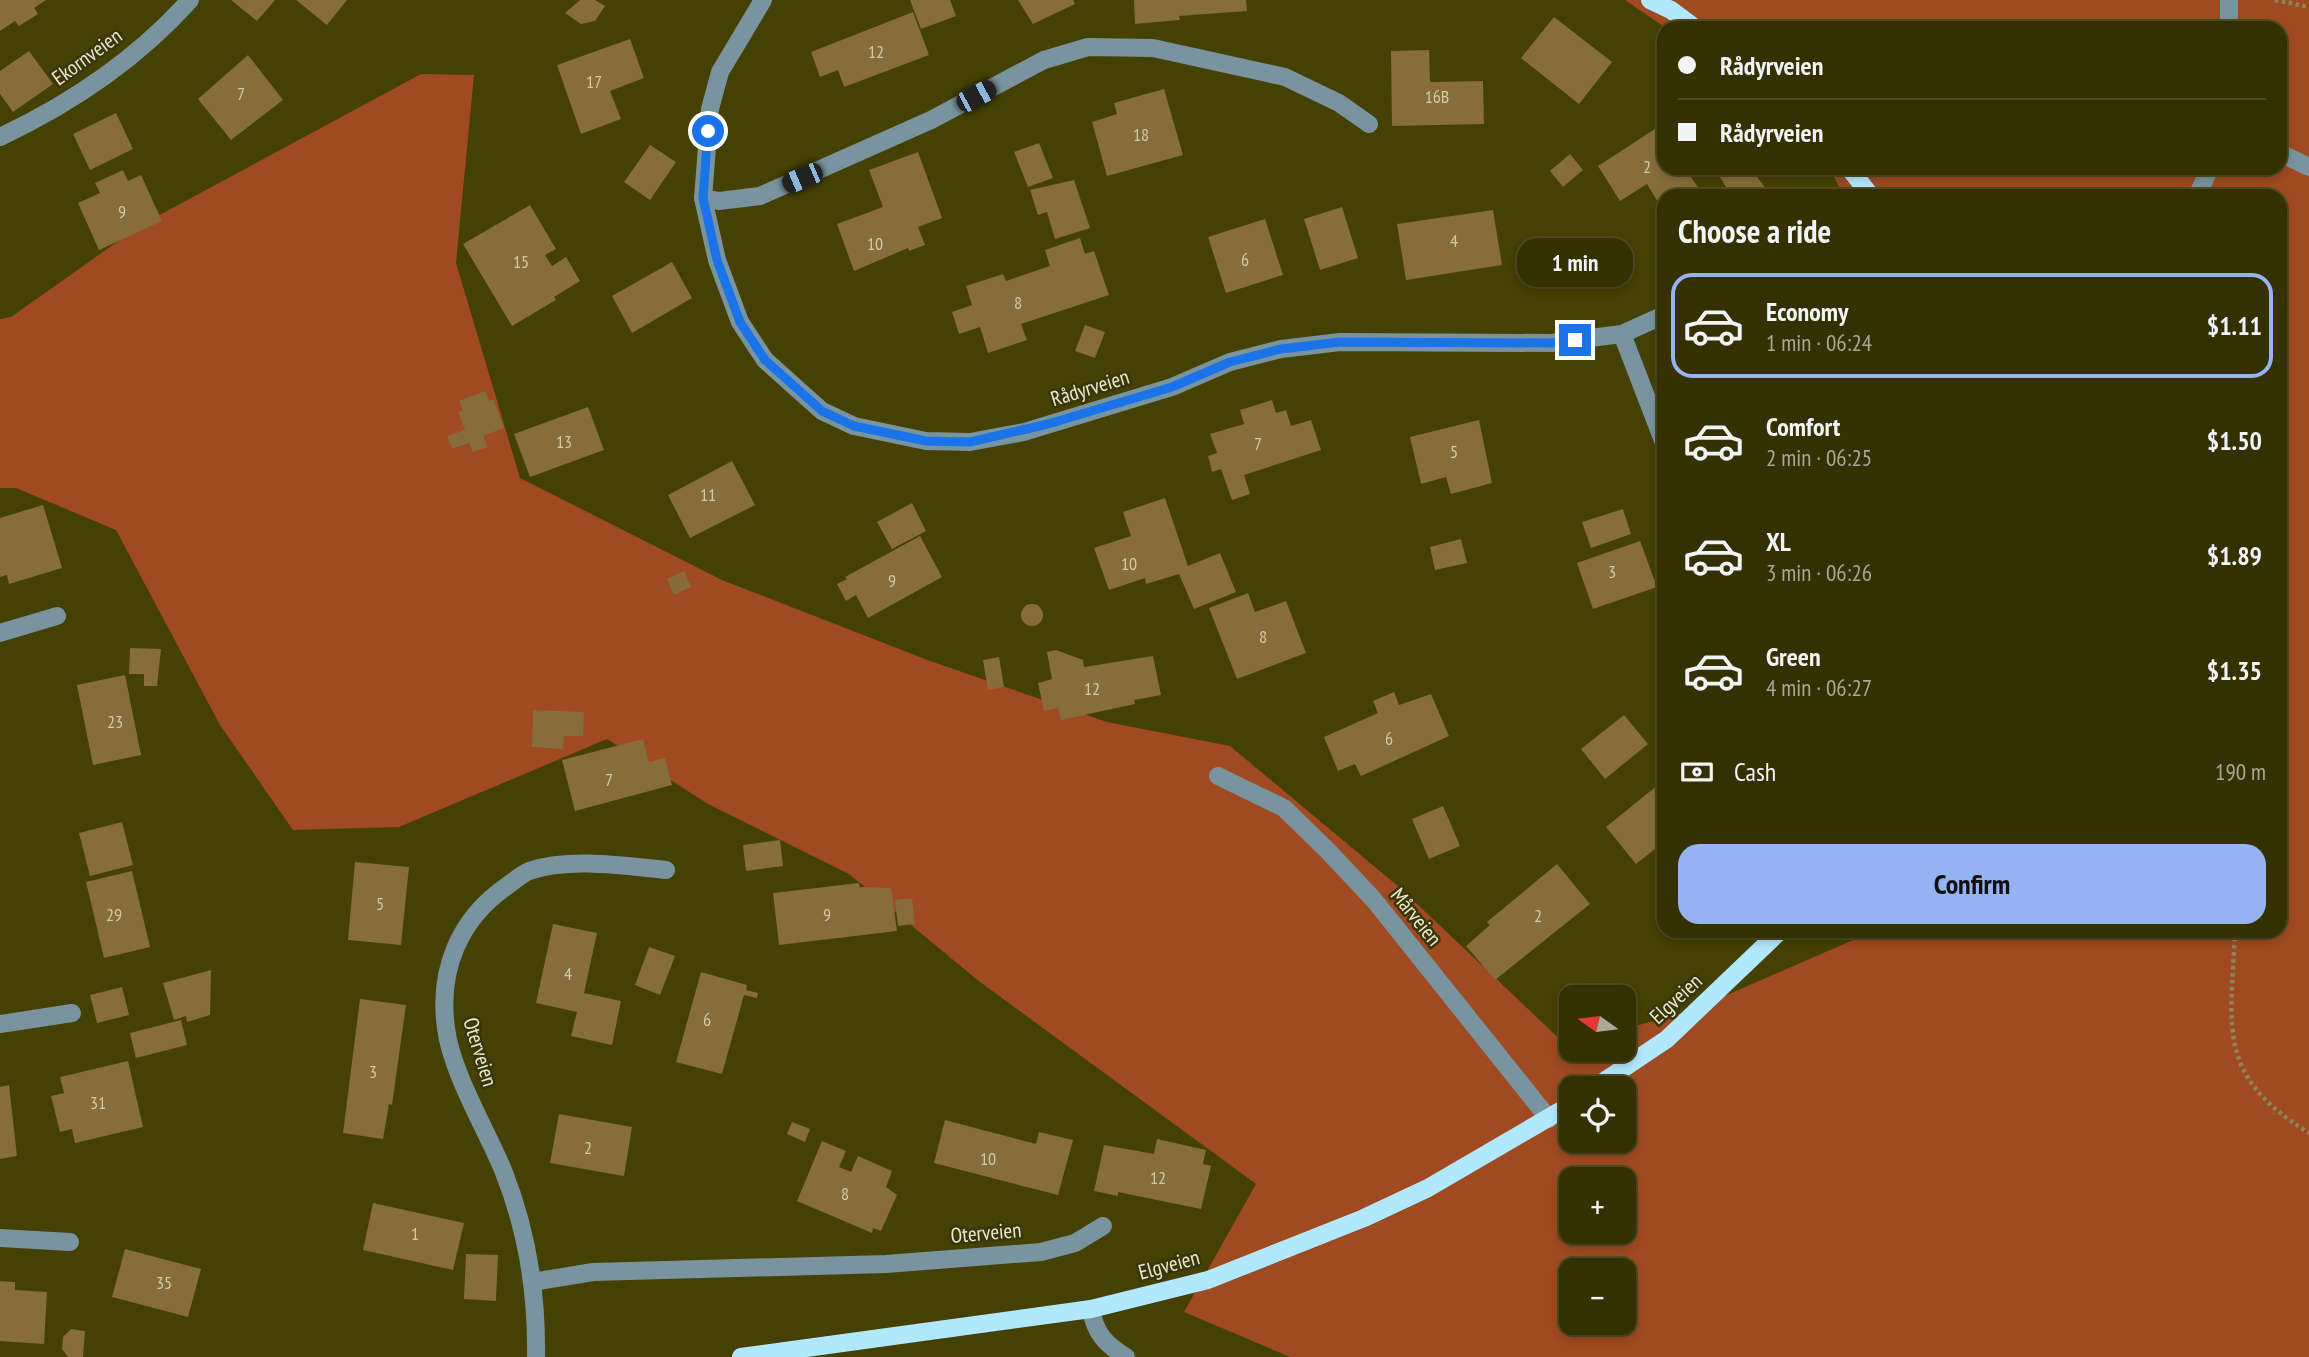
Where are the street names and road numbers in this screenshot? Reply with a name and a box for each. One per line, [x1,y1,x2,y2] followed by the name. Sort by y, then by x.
[46,22,127,91] street label: Ekornveien
[1047,363,1132,412] street label: Rådyrveien
[1385,882,1448,951] street label: Mårveien
[1644,968,1708,1030] street label: Elgveien
[457,1014,504,1090] street label: Oterveien
[949,1216,1022,1249] street label: Oterveien
[1135,1243,1202,1286] street label: Elgveien

